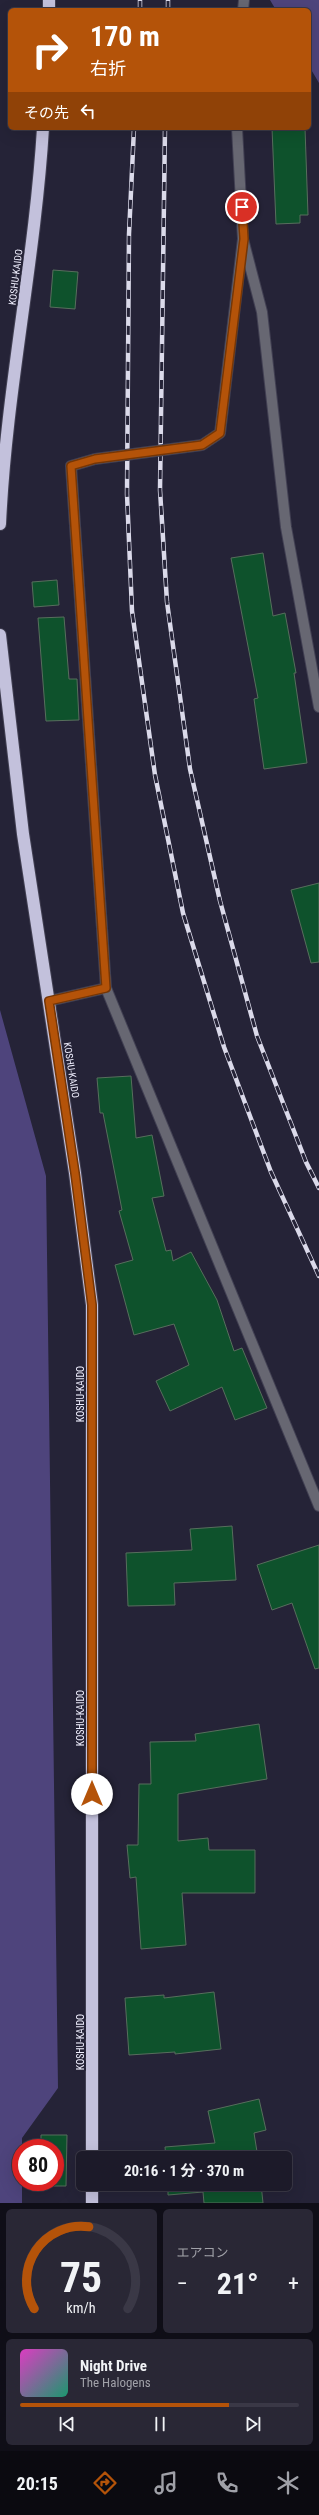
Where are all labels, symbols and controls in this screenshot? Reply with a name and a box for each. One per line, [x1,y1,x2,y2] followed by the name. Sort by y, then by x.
[90,20,160,53] text: 170 m
[24,24,76,76] icon: right
[90,58,126,79] text: 右折
[77,100,99,122] icon: left
[24,104,69,122] text: その先
[225,190,259,224] pin
[231,196,253,218] icon: arrive
[7,248,24,306] street label: KOSHU-KAIDO
[62,1041,81,1099] street label: KOSHU-KAIDO
[75,1366,86,1422] street label: KOSHU-KAIDO
[75,1690,86,1746] street label: KOSHU-KAIDO
[71,1773,113,1815] position arrow
[75,2014,86,2070] street label: KOSHU-KAIDO
[12,2139,64,2191] speed limit sign: 80
[124,2162,244,2180] text: 20:16 · 1 分 · 370 m
[177,2245,229,2260] text: エアコン
[60,2253,102,2302] text: 75
[217,2266,259,2301] text: 21°
[177,2271,188,2296] text: −
[288,2271,299,2296] text: +
[67,2300,96,2316] text: km/h
[80,2357,147,2375] text: Night Drive
[80,2375,151,2390] text: The Halogens
[56,2413,78,2435] icon: previous
[149,2413,171,2435] icon: pause
[242,2413,264,2435] icon: next
[91,2469,119,2497] icon: directions
[152,2469,180,2497] icon: music
[213,2469,241,2497] icon: phone
[274,2469,302,2497] icon: climate
[17,2473,58,2494] text: 20:15

